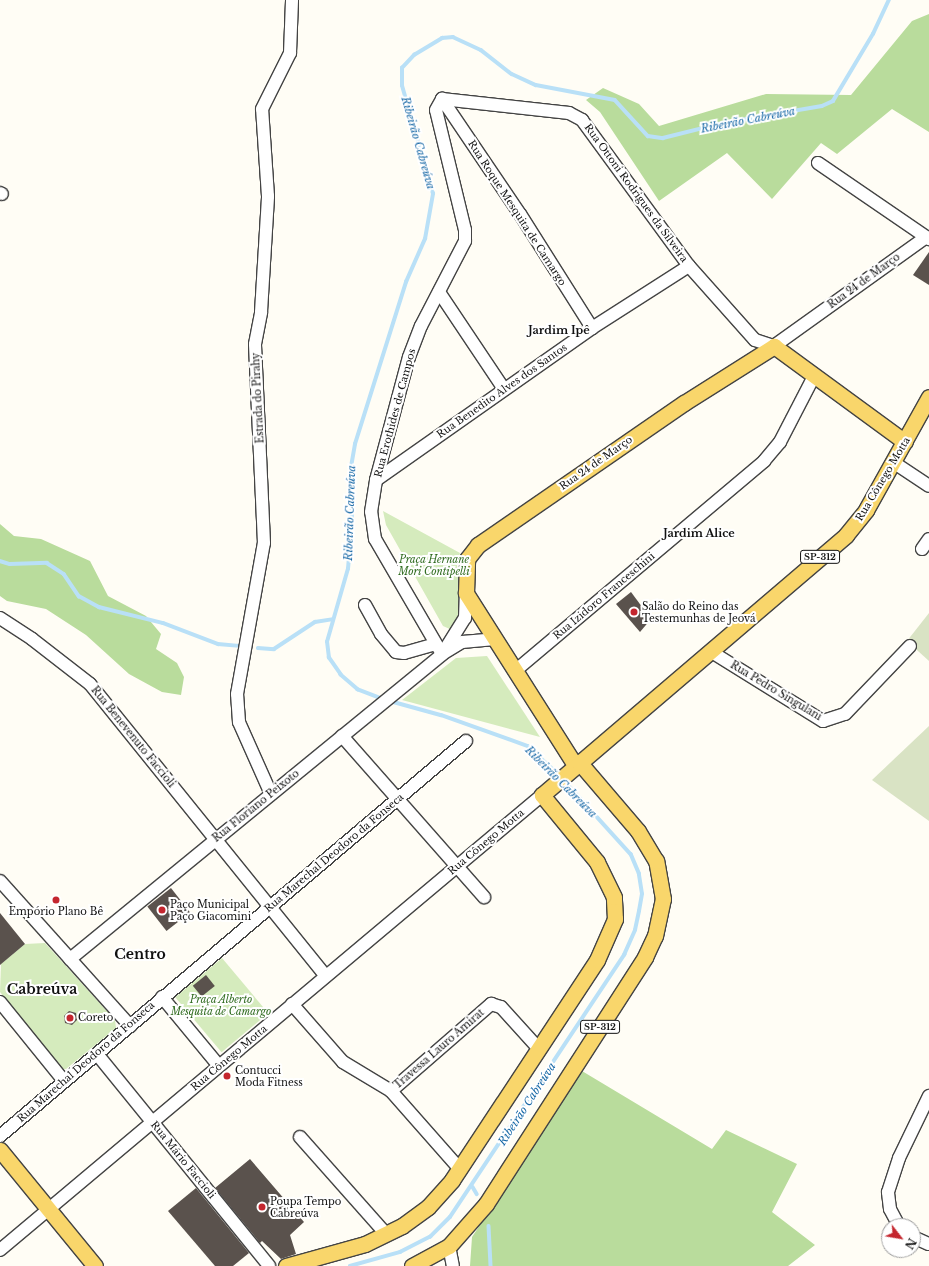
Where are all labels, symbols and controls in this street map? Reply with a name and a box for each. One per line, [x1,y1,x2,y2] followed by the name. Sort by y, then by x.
[398,95,438,191] water label: Ribeirão Cabreúva
[700,104,796,136] water label: Ribeirão Cabreúva
[582,121,690,265] street label: Rua Ottoni Rodrigues da Silveira
[465,138,569,288] street label: Rua Roque Mesquita de Camargo
[826,251,902,311] street label: Rua 24 de Março
[528,323,590,337] district label: Jardim Ipê
[434,341,570,441] street label: Rua Benedito Alves dos Santos
[372,347,418,479] street label: Rua Erothides de Campos
[250,352,266,444] street label: Estrada do Pirahy
[557,433,635,493] street label: Rua 24 de Março
[853,435,913,523] street label: Rua Cônego Motta
[342,465,358,561] water label: Ribeirão Cabreúva
[663,526,735,540] district label: Jardim Alice
[551,550,657,642] street label: Rua Izidoro Franceschini
[800,550,840,564] road number: SP-312
[398,553,470,576] park label: Praça Hernane Mori Contipelli
[642,600,756,624] place label: Salão do Reino das Testemunhas de Jeová
[629,607,639,617] marker: Salão do Reino das Testemunhas de Jeová
[728,659,824,723] street label: Rua Pedro Singulani
[89,684,177,790] street label: Rua Benevenuto Faccioli
[522,743,600,821] water label: Ribeirão Cabreúva
[210,767,302,845] street label: Rua Floriano Peixoto
[262,791,406,915] street label: Rua Marechal Deodoro da Fonseca
[445,807,527,877] street label: Rua Cônego Motta
[51,895,61,905] marker: Empório Plano Bê
[170,898,251,922] place label: Paço Municipal Paço Giacomini
[157,905,167,915] marker: Paço Municipal Paço Giacomini
[9,906,103,918] place label: Empório Plano Bê
[114,946,166,962] district label: Centro
[7,981,77,997] district label: Cabreúva
[170,993,272,1016] park label: Praça Alberto Mesquita de Camargo
[15,999,157,1125] street label: Rua Marechal Deodoro da Fonseca
[391,1006,487,1092] street label: Travessa Lauro Amirat
[78,1012,113,1024] place label: Coreto
[65,1013,75,1023] marker: Coreto
[580,1020,620,1034] road number: SP-312
[188,1023,270,1093] street label: Rua Cônego Motta
[495,1060,559,1148] water label: Ribeirão Cabreúva
[235,1064,303,1088] place label: Contucci Moda Fitness
[222,1071,232,1081] marker: Contucci Moda Fitness
[148,1119,218,1201] street label: Rua Mário Faccioli
[270,1195,342,1218] place label: Poupa Tempo Cabreúva
[257,1202,267,1212] marker: Poupa Tempo Cabreúva
[881,1218,921,1258] north arrow
[902,1236,919,1252] text: N

